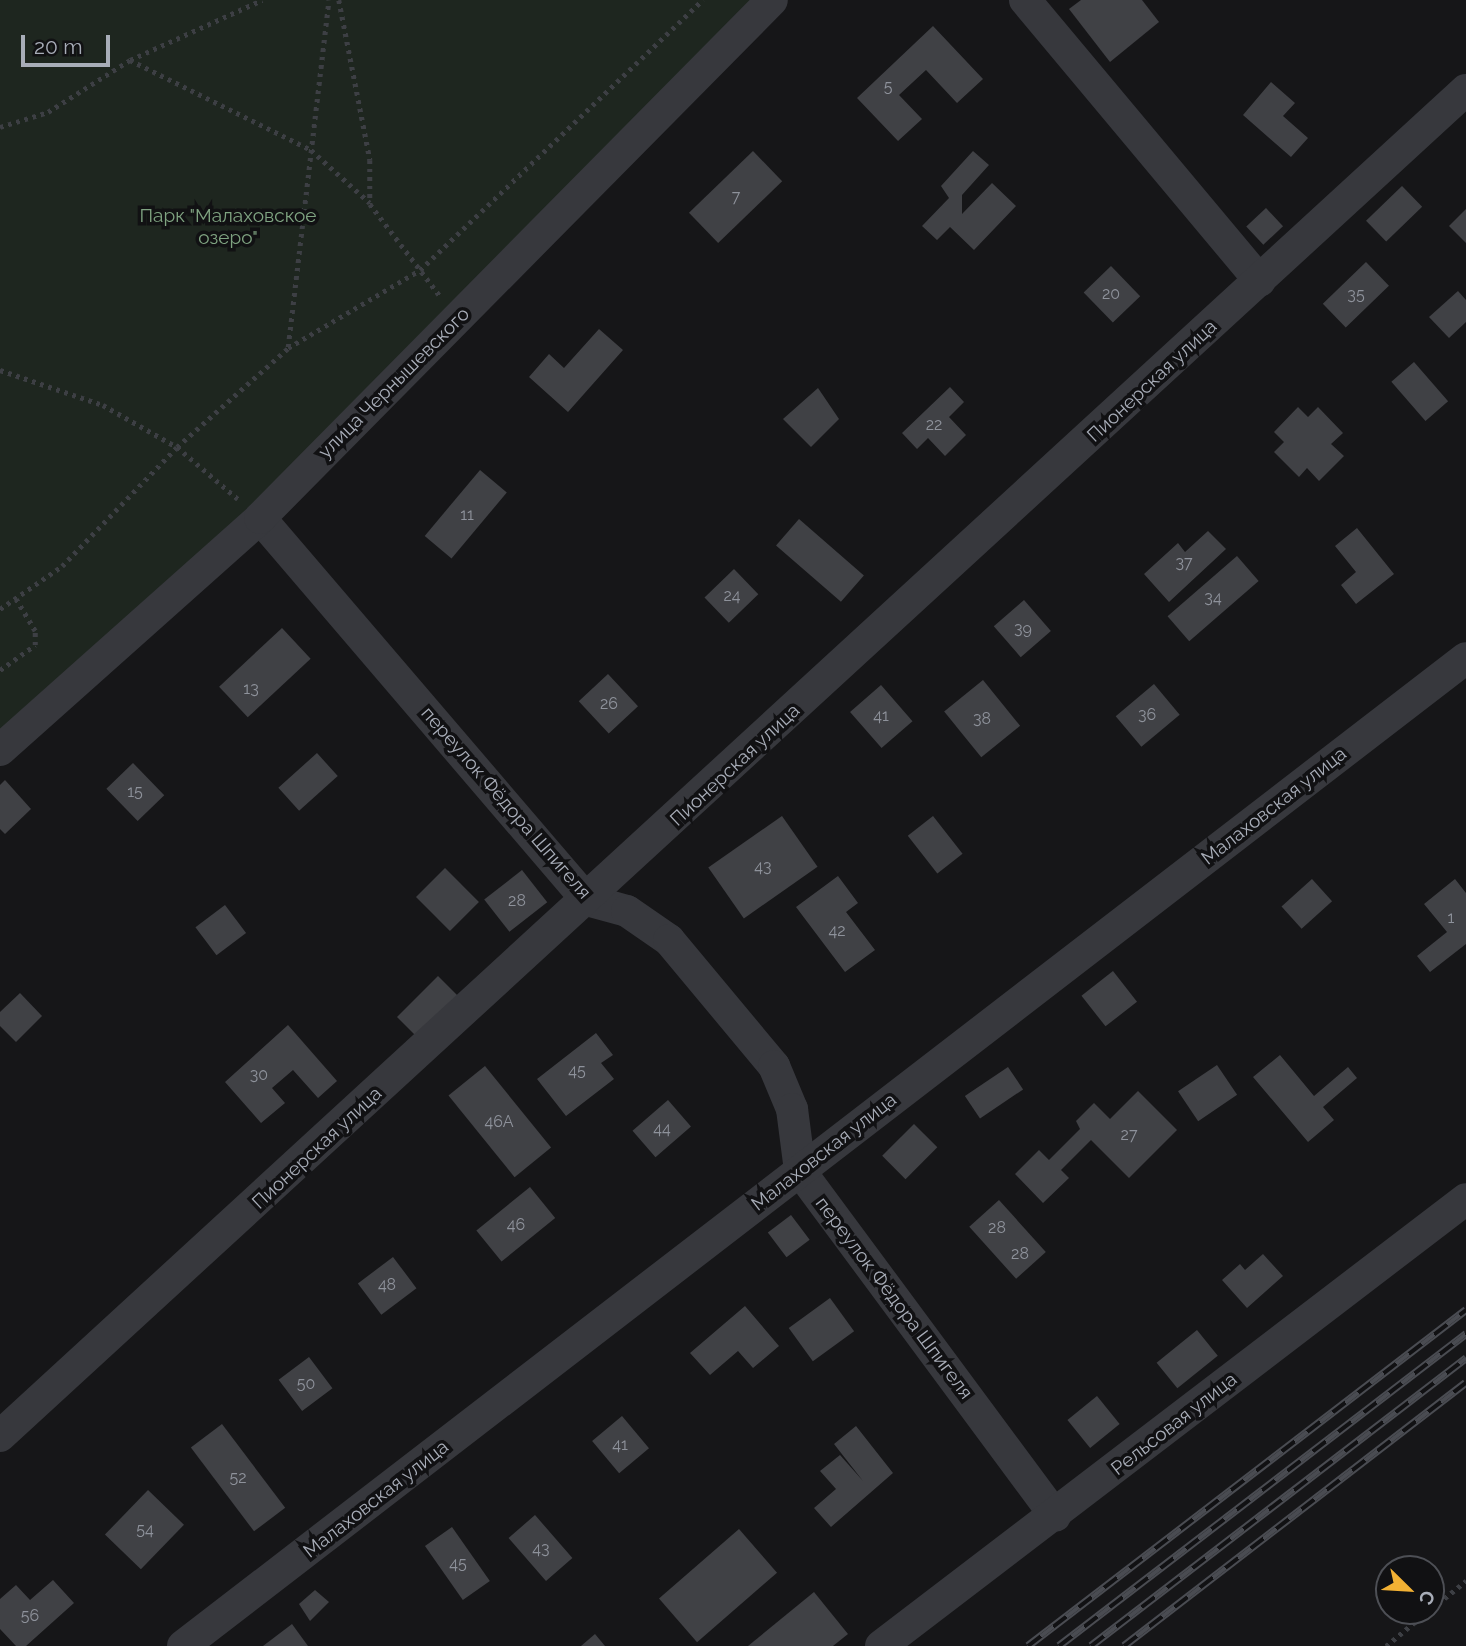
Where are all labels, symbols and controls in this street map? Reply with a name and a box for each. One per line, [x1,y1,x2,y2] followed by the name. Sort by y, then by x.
[24,21,114,65] scale bar
[34,34,82,59] text: 20 m
[884,77,892,97] house number: 5
[732,187,740,207] house number: 7
[139,205,317,249] park label: Парк "Малаховское озеро"
[1102,284,1120,304] house number: 20
[1347,285,1365,305] house number: 35
[314,303,474,463] street label: улица Чернышевского
[1082,315,1222,447] street label: Пионерская улица
[926,415,942,435] house number: 22
[460,505,474,525] house number: 11
[1175,553,1193,573] house number: 37
[723,586,741,606] house number: 24
[1204,588,1222,608] house number: 34
[1014,619,1032,639] house number: 39
[243,679,259,699] house number: 13
[600,694,618,714] house number: 26
[665,699,805,831] street label: Пионерская улица
[416,702,596,904] street label: переулок Фёдора Шпигеля
[1138,705,1156,725] house number: 36
[873,706,889,726] house number: 41
[973,709,991,729] house number: 38
[1197,742,1351,870] street label: Малаховская улица
[127,782,143,802] house number: 15
[754,857,772,877] house number: 43
[508,891,526,911] house number: 28
[1448,908,1454,928] house number: 1
[828,921,846,941] house number: 42
[568,1061,586,1081] house number: 45
[250,1065,268,1085] house number: 30
[247,1082,387,1214] street label: Пионерская улица
[747,1088,901,1216] street label: Малаховская улица
[485,1112,513,1132] house number: 46А
[653,1119,671,1139] house number: 44
[1121,1125,1137,1145] house number: 27
[811,1192,977,1404] street label: переулок Фёдора Шпигеля
[507,1215,525,1235] house number: 46
[988,1218,1006,1238] house number: 28
[1011,1244,1029,1264] house number: 28
[378,1275,396,1295] house number: 48
[1106,1368,1242,1480] street label: Рельсовая улица
[297,1374,315,1394] house number: 50
[299,1435,453,1563] street label: Малаховская улица
[612,1435,628,1455] house number: 41
[229,1468,247,1488] house number: 52
[136,1520,154,1540] house number: 54
[532,1539,550,1559] house number: 43
[449,1554,467,1574] house number: 45
[1375,1555,1445,1625] north arrow
[1415,1587,1440,1608] text: С
[21,1606,39,1626] house number: 56

